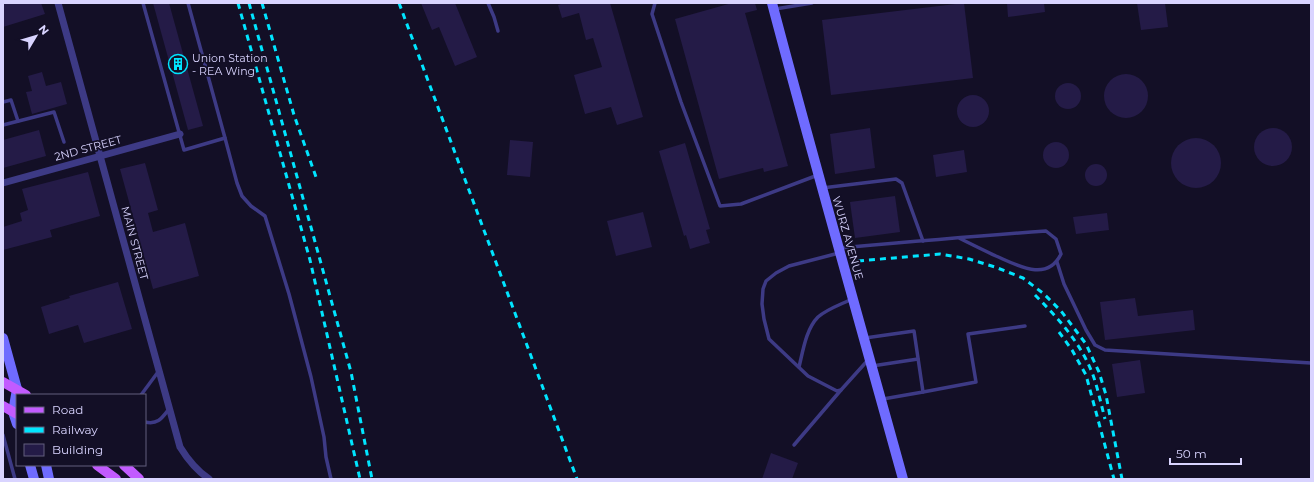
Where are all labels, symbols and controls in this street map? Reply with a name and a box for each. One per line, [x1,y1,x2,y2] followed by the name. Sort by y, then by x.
[16,16,56,56] north arrow
[36,22,52,38] text: N
[192,51,268,78] place label: Union Station - REA Wing
[167,53,189,75] building icon: Union Station - REA Wing
[53,132,124,164] street label: 2ND STREET
[829,195,867,281] street label: WURZ AVENUE
[118,205,152,282] street label: MAIN STREET
[16,394,146,466] legend
[52,402,83,417] text: Road
[52,422,98,437] text: Railway
[1170,440,1241,466] scale bar
[52,442,103,457] text: Building
[1176,446,1207,461] text: 50 m

